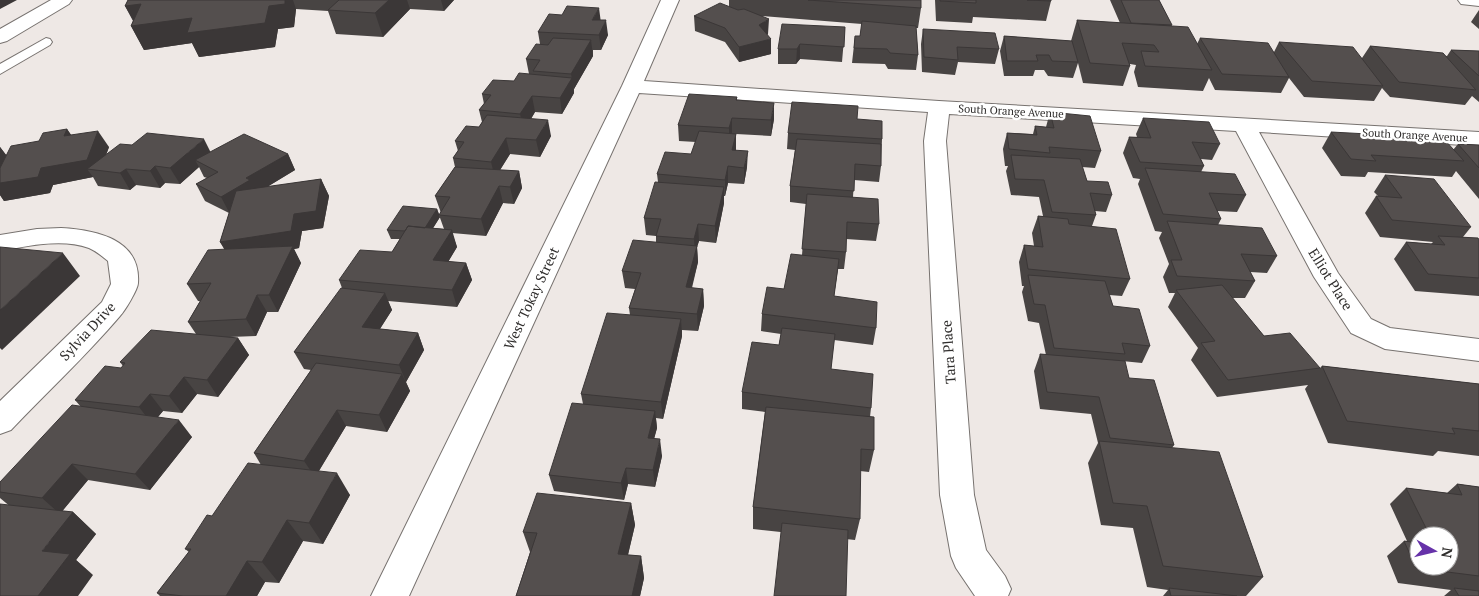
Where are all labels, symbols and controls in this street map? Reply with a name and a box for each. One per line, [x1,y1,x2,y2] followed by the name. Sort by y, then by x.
[958,101,1065,121] street label: South Orange Avenue
[1362,125,1469,145] street label: South Orange Avenue
[499,243,564,353] street label: West Tokay Street
[1304,244,1358,314] street label: Elliot Place
[55,297,119,365] street label: Sylvia Drive
[936,319,960,385] street label: Tara Place
[1409,526,1459,576] north arrow
[1437,546,1458,560] text: N

